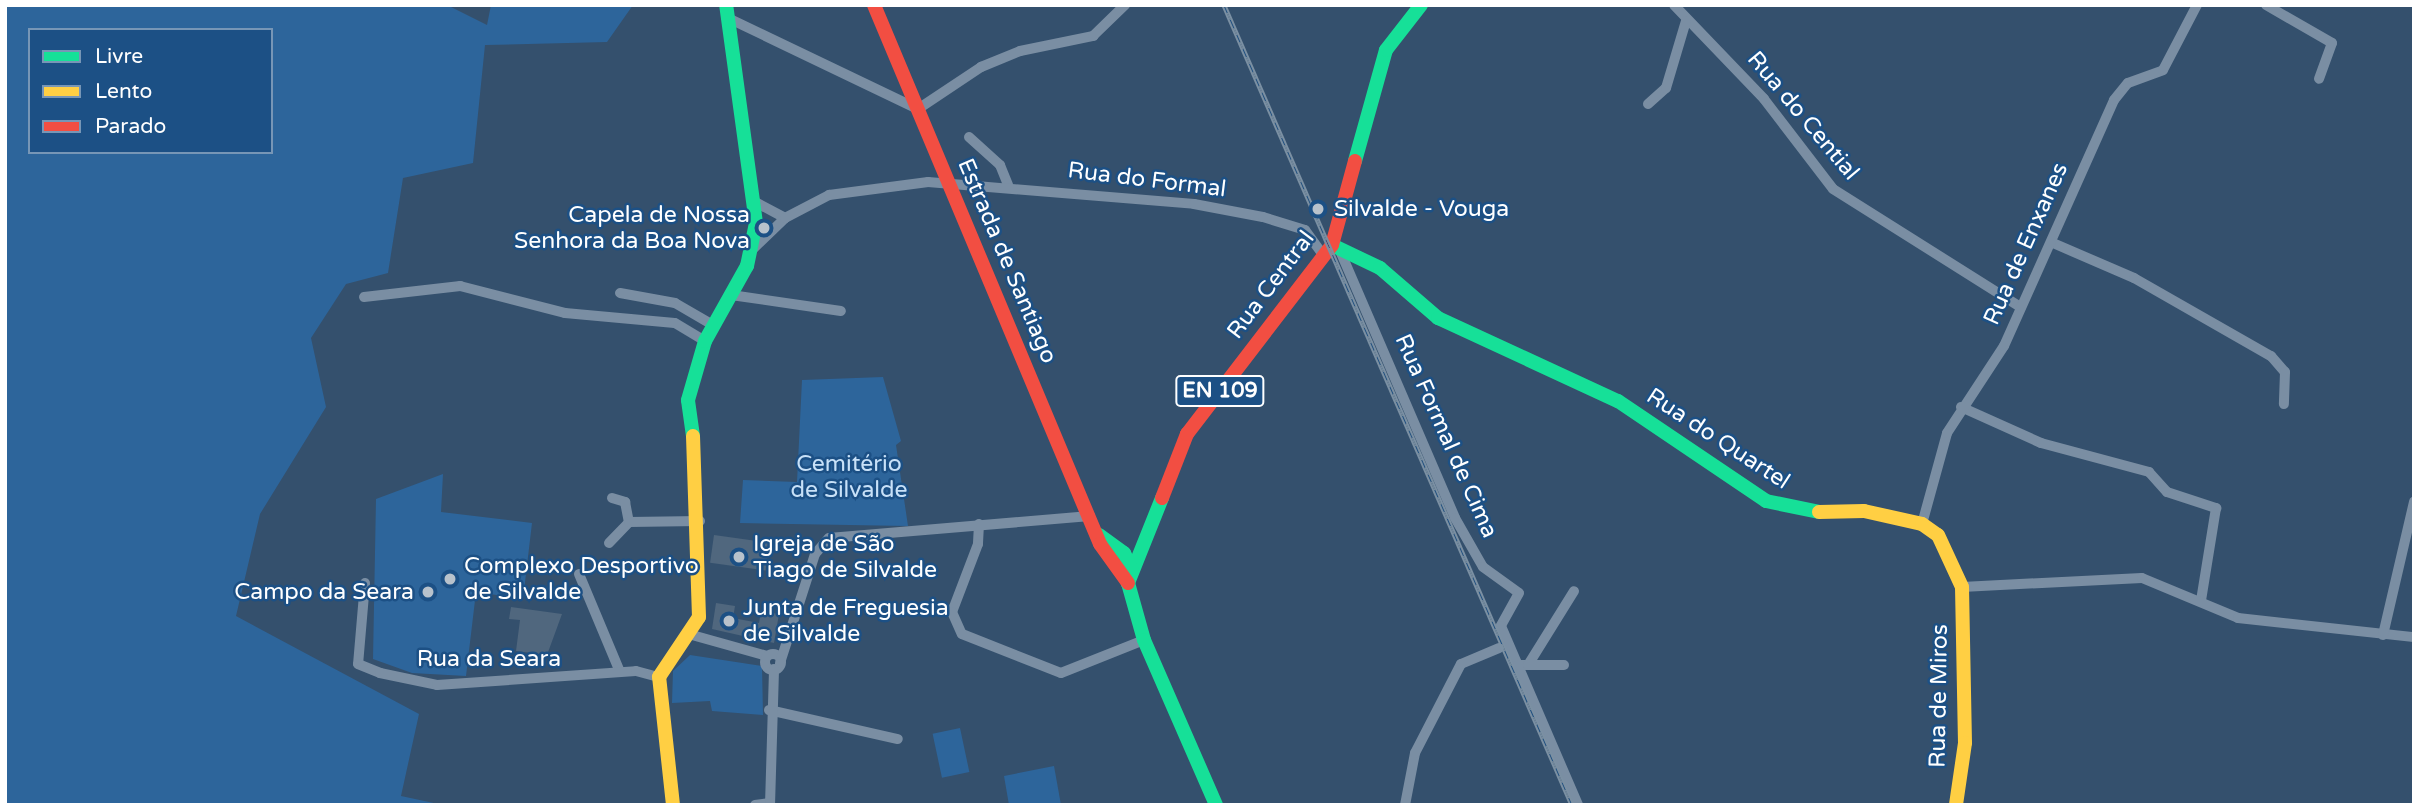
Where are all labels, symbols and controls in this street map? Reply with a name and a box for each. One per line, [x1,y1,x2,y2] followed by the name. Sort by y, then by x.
[28,28,273,154] legend
[95,44,143,69] text: Livre
[1741,46,1865,186] street label: Rua do Cential
[95,79,152,104] text: Lento
[95,114,166,139] text: Parado
[951,154,1063,368] street label: Estrada de Santiago
[1066,157,1228,203] street label: Rua do Formal
[1978,159,2074,329] street label: Rua de Enxanes
[1334,195,1509,223] place label: Silvalde - Vouga
[1308,199,1328,219] marker: Silvalde - Vouga
[514,201,750,255] place label: Capela de Nossa Senhora da Boa Nova
[756,220,772,236] marker: Capela de Nossa Senhora da Boa Nova
[1221,226,1321,344] street label: Rua Central
[1389,330,1503,542] street label: Rua Formal de Cima
[1174,374,1266,408] road number: EN 109
[1641,382,1795,496] street label: Rua do Quartel
[790,450,908,504] park label: Cemitério de Silvalde
[753,530,937,584] place label: Igreja de São Tiago de Silvalde
[731,549,747,565] marker: Igreja de São Tiago de Silvalde
[464,552,699,606] place label: Complexo Desportivo de Silvalde
[442,571,458,587] marker: Complexo Desportivo de Silvalde
[234,578,414,606] place label: Campo da Seara
[420,584,436,600] marker: Campo da Seara
[743,594,949,648] place label: Junta de Freguesia de Silvalde
[721,613,737,629] marker: Junta de Freguesia de Silvalde
[1924,624,1954,768] street label: Rua de Miros
[417,645,561,673] street label: Rua da Seara

